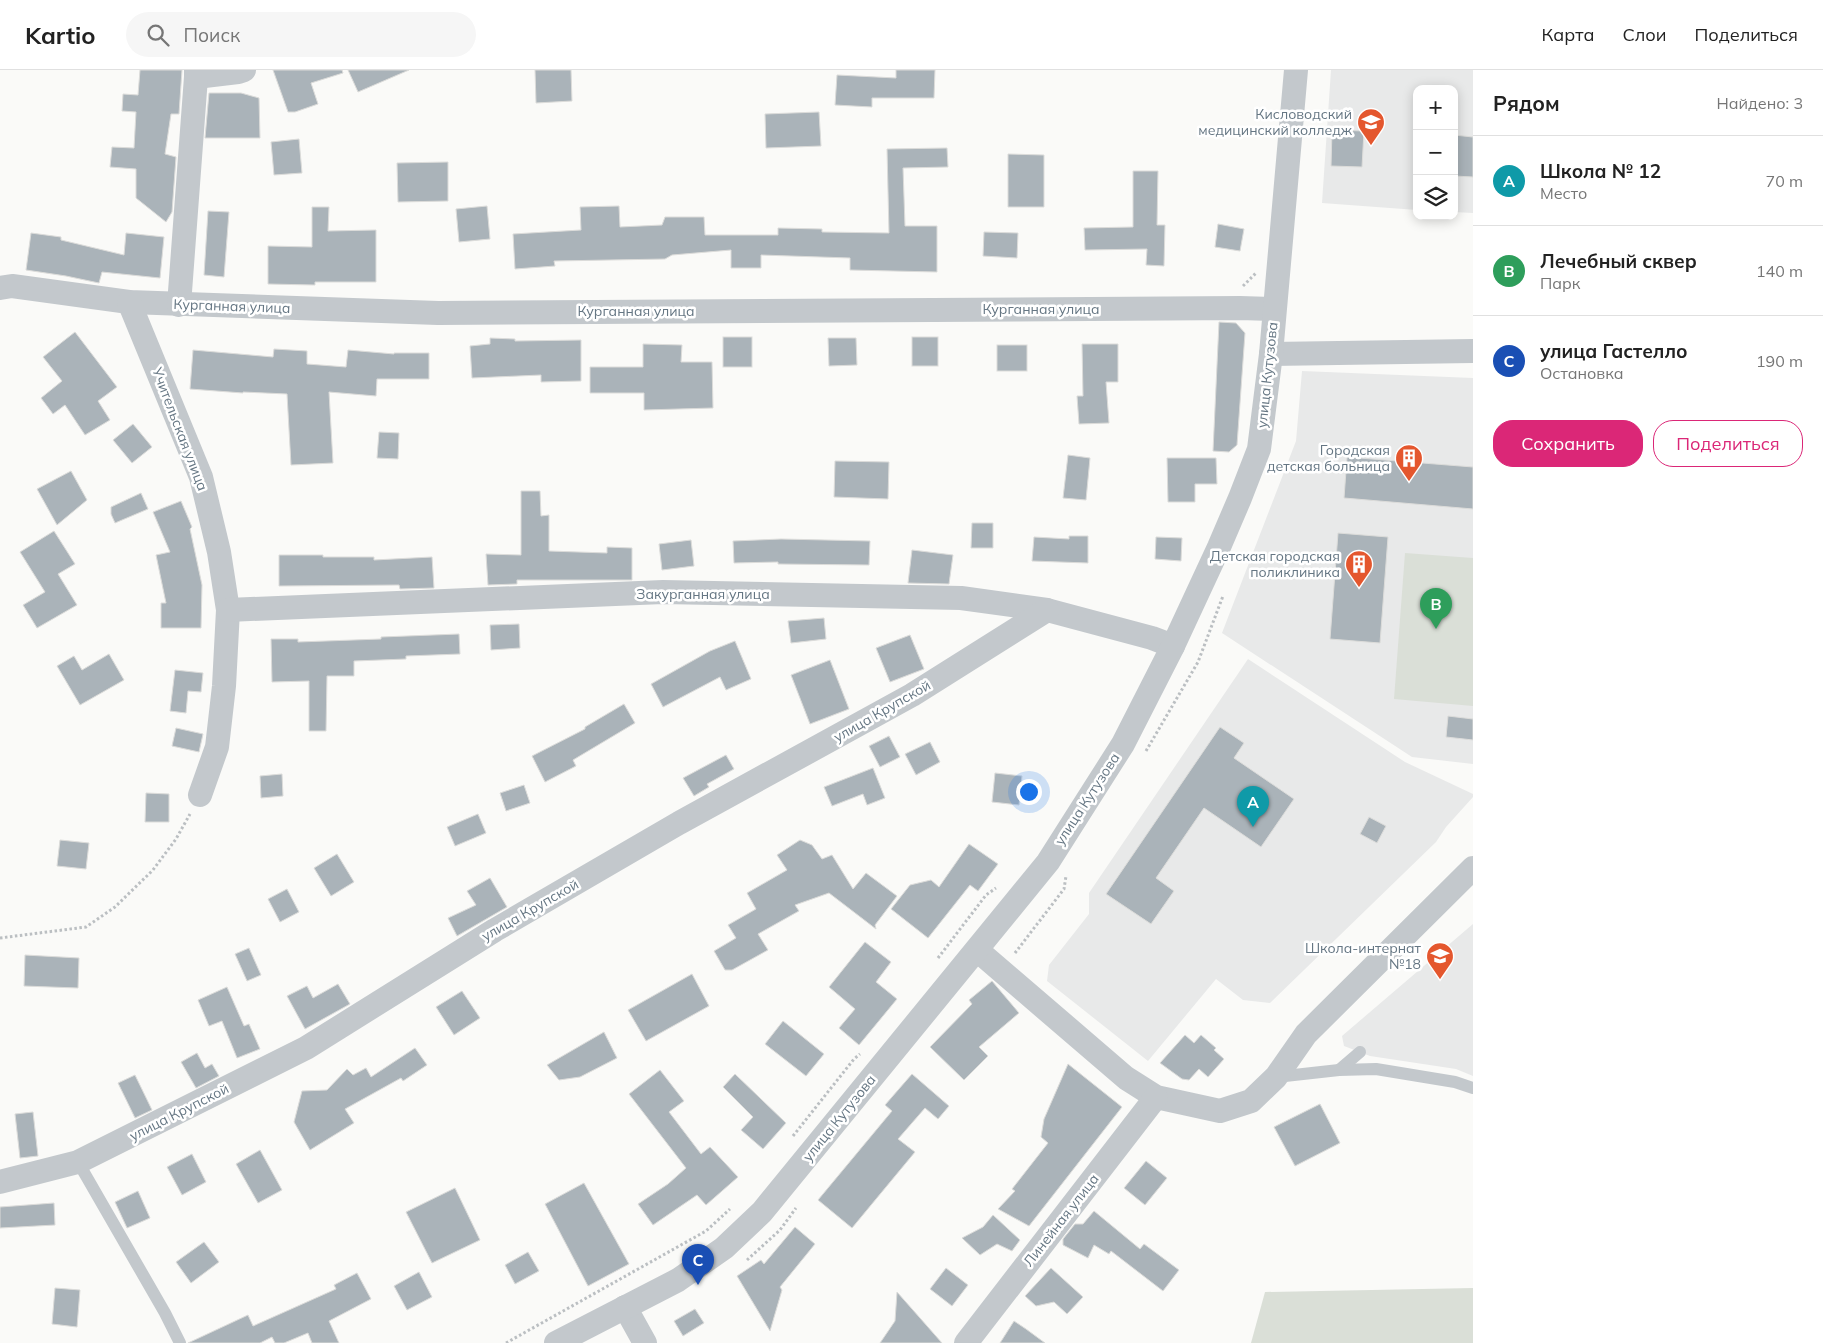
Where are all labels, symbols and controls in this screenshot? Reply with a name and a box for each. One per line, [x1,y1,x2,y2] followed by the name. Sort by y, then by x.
[126,12,476,57] search box
[25,20,96,50] text: Kartio
[144,21,172,49] icon: search
[184,23,240,47] text: Поиск
[1542,23,1594,46] text: Карта
[1622,23,1667,46] text: Слои
[1695,23,1798,46] text: Поделиться
[1413,85,1458,220] map controls
[1413,85,1458,130] button: +
[1493,90,1560,116] text: Рядом
[1717,93,1803,113] text: Найдено: 3
[1198,105,1353,139] place label: Кисловодский медицинский колледж
[1356,107,1386,146] school or university icon: Кисловодский медицинский колледж
[1413,130,1458,175] button: −
[1540,159,1661,183] text: Школа № 12
[1503,171,1515,191] text: A
[1766,171,1803,191] text: 70 m
[1413,175,1458,220] button: layers
[1540,183,1587,203] text: Место
[1540,249,1697,273] text: Лечебный сквер
[1503,261,1515,281] text: B
[1756,261,1803,281] text: 140 m
[1540,273,1580,293] text: Парк
[173,295,291,317] street label: Курганная улица
[982,300,1100,318] street label: Курганная улица
[577,302,695,320] street label: Курганная улица
[1252,321,1282,429] street label: улица Кутузова
[1540,339,1688,363] text: улица Гастелло
[1504,351,1514,371] text: C
[1756,351,1803,371] text: 190 m
[1540,363,1624,383] text: Остановка
[148,364,212,493] street label: Учительская улица
[1493,420,1643,467] button: Сохранить
[1653,420,1803,467] button: Поделиться
[1267,441,1390,475] place label: Городская детская больница
[1394,443,1424,482] building icon: Городская детская больница
[1210,547,1340,581] place label: Детская городская поликлиника
[1344,549,1374,588] building icon: Детская городская поликлиника
[636,585,770,603] street label: Закурганная улица
[1420,588,1452,629] pin: B
[830,676,934,746] street label: улица Крупской
[1050,749,1124,849] street label: улица Кутузова
[1016,779,1042,805] your location
[1237,786,1269,827] pin: A
[478,875,582,945] street label: улица Крупской
[1305,939,1422,973] place label: Школа-интернат №18
[1425,941,1455,980] school or university icon: Школа-интернат №18
[798,1071,880,1165] street label: улица Кутузова
[126,1079,232,1145] street label: улица Крупской
[1019,1170,1103,1270] street label: Линейная улица
[682,1244,714,1285] pin: C

